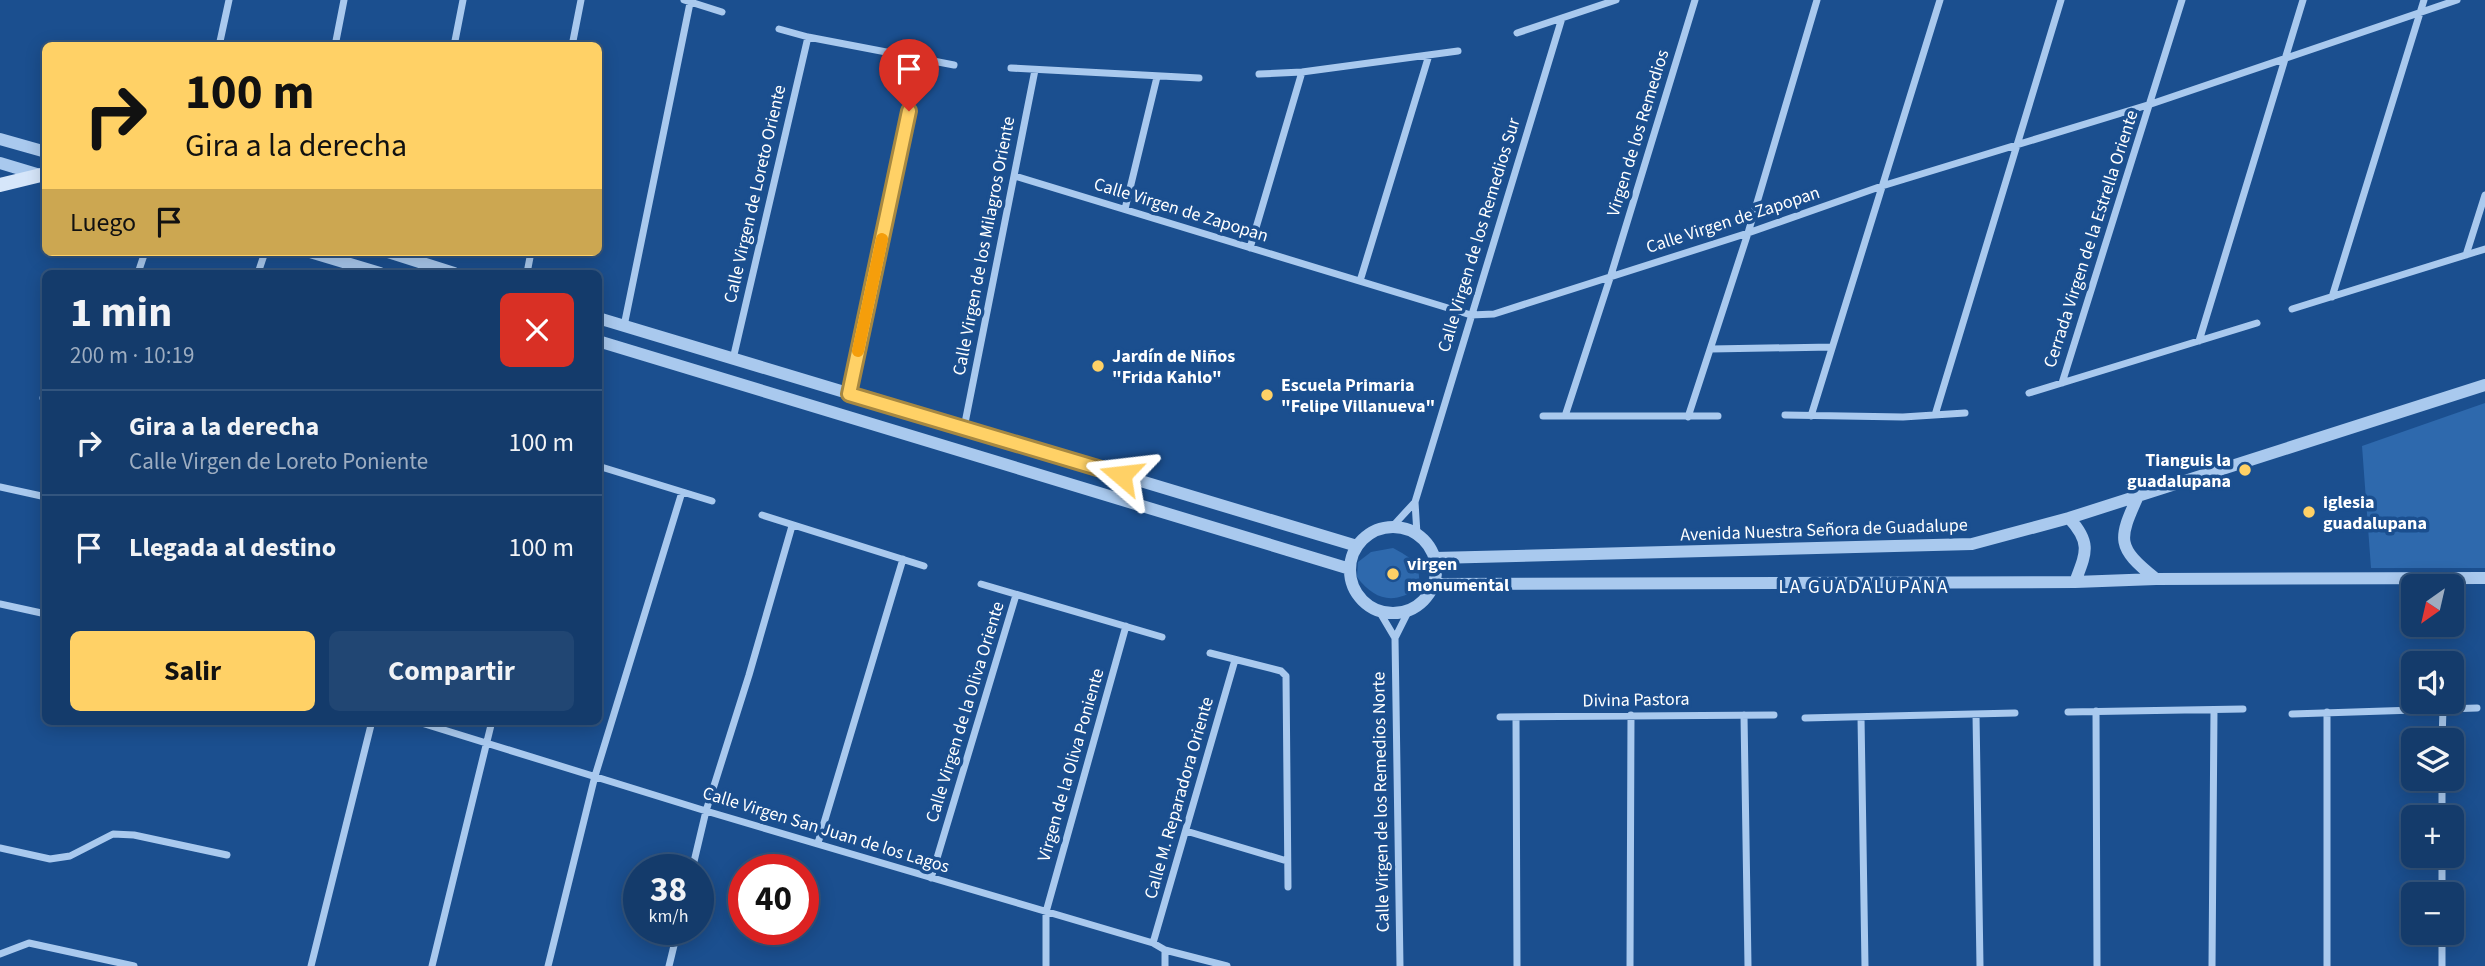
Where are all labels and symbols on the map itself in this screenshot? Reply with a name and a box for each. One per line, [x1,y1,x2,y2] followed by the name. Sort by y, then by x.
[879,39,939,111] pin
[1601,46,1675,220] street label: Virgen de los Remedios
[718,82,792,305] street label: Calle Virgen de Loreto Oriente
[2037,107,2145,371] street label: Cerrada Virgen de la Estrella Oriente
[947,114,1021,378] street label: Calle Virgen de los Milagros Oriente
[1431,114,1527,355] street label: Calle Virgen de los Remedios Sur
[1091,172,1271,248] street label: Calle Virgen de Zapopan
[1643,180,1823,260] street label: Calle Virgen de Zapopan
[1112,344,1235,390] place label: Jardín de Niños "Frida Kahlo"
[1090,358,1106,374] marker: Jardín de Niños "Frida Kahlo"
[1281,373,1435,419] place label: Escuela Primaria "Felipe Villanueva"
[1259,387,1275,403] marker: Escuela Primaria "Felipe Villanueva"
[1084,438,1158,512] position arrow
[2127,448,2231,494] place label: Tianguis la guadalupana
[2237,462,2253,478] marker: Tianguis la guadalupana
[2323,490,2427,536] place label: iglesia guadalupana
[2301,504,2317,520] marker: iglesia guadalupana
[1680,512,1968,548] street label: Avenida Nuestra Señora de Guadalupe
[1407,552,1509,598] place label: virgen monumental
[1385,566,1401,582] marker: virgen monumental
[1779,574,1949,601] district label: LA GUADALUPANA
[2401,574,2464,637] north arrow
[919,598,1011,825] street label: Calle Virgen de la Oliva Oriente
[1031,665,1111,864] street label: Virgen de la Oliva Poniente
[1366,671,1396,932] street label: Calle Virgen de los Remedios Norte
[1582,687,1690,713] street label: Divina Pastora
[1138,694,1220,902] street label: Calle M. Reparadora Oriente
[699,780,953,880] street label: Calle Virgen San Juan de los Lagos
[728,854,819,945] speed limit sign: 40

